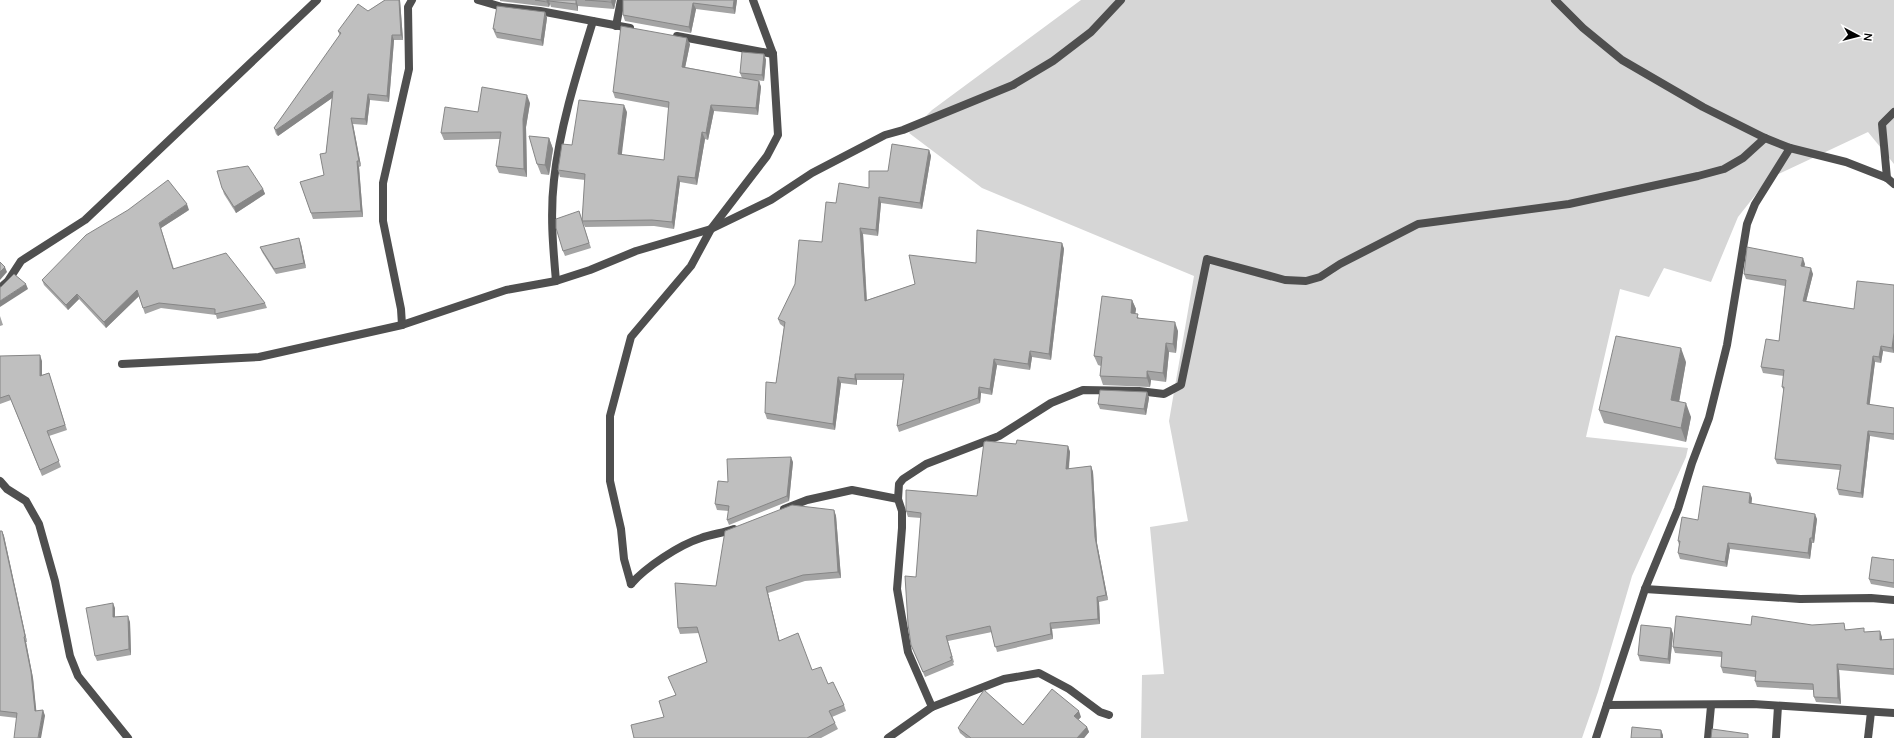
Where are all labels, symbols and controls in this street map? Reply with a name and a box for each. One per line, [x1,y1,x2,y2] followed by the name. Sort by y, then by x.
[1838,16,1878,56] north arrow
[1860,32,1876,42] text: N

